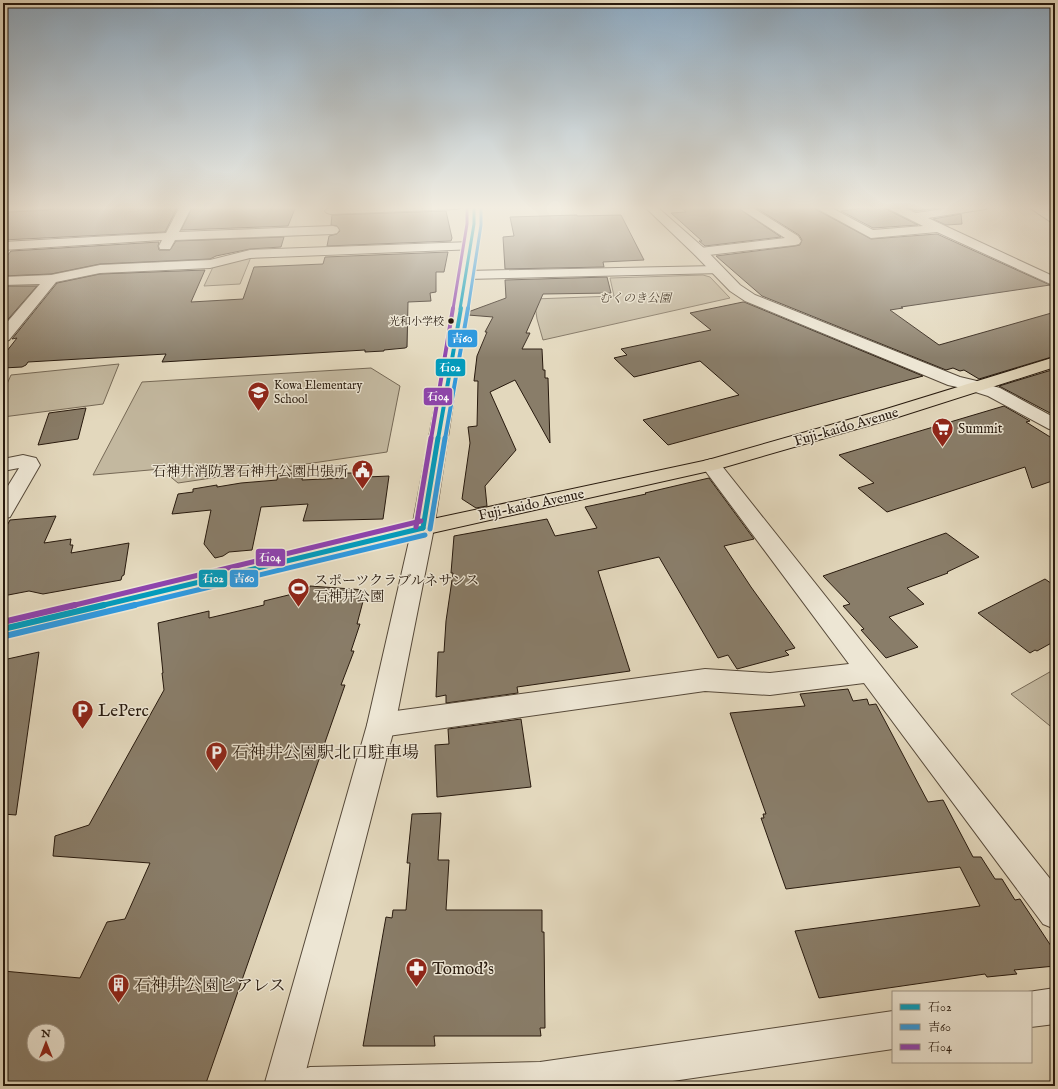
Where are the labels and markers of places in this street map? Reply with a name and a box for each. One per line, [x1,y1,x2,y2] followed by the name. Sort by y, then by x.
[389,315,444,329] place label: 光和小学校
[446,316,456,326] marker: 光和小学校
[274,378,363,407] place label: Kowa Elementary School
[245,379,271,412] school or university icon: Kowa Elementary School
[929,415,955,448] supermarket icon: Summit
[958,420,1003,438] place label: Summit
[350,458,376,491] public building icon: 石神井消防署石神井公園出張所
[152,463,348,481] place label: 石神井消防署石神井公園出張所
[314,572,479,606] place label: スポーツクラブルネサンス 石神井公園
[286,575,312,608] sports icon: スポーツクラブルネサンス 石神井公園
[70,697,96,730] parking icon: LePerc
[98,701,149,722] place label: LePerc
[204,739,230,772] parking icon: 石神井公園駅北口駐車場
[232,743,419,764] place label: 石神井公園駅北口駐車場
[404,955,430,988] pharmacy icon: Tomod's
[432,959,494,980] place label: Tomod's
[105,972,131,1005] building icon: 石神井公園ピアレス
[134,976,286,997] place label: 石神井公園ピアレス

